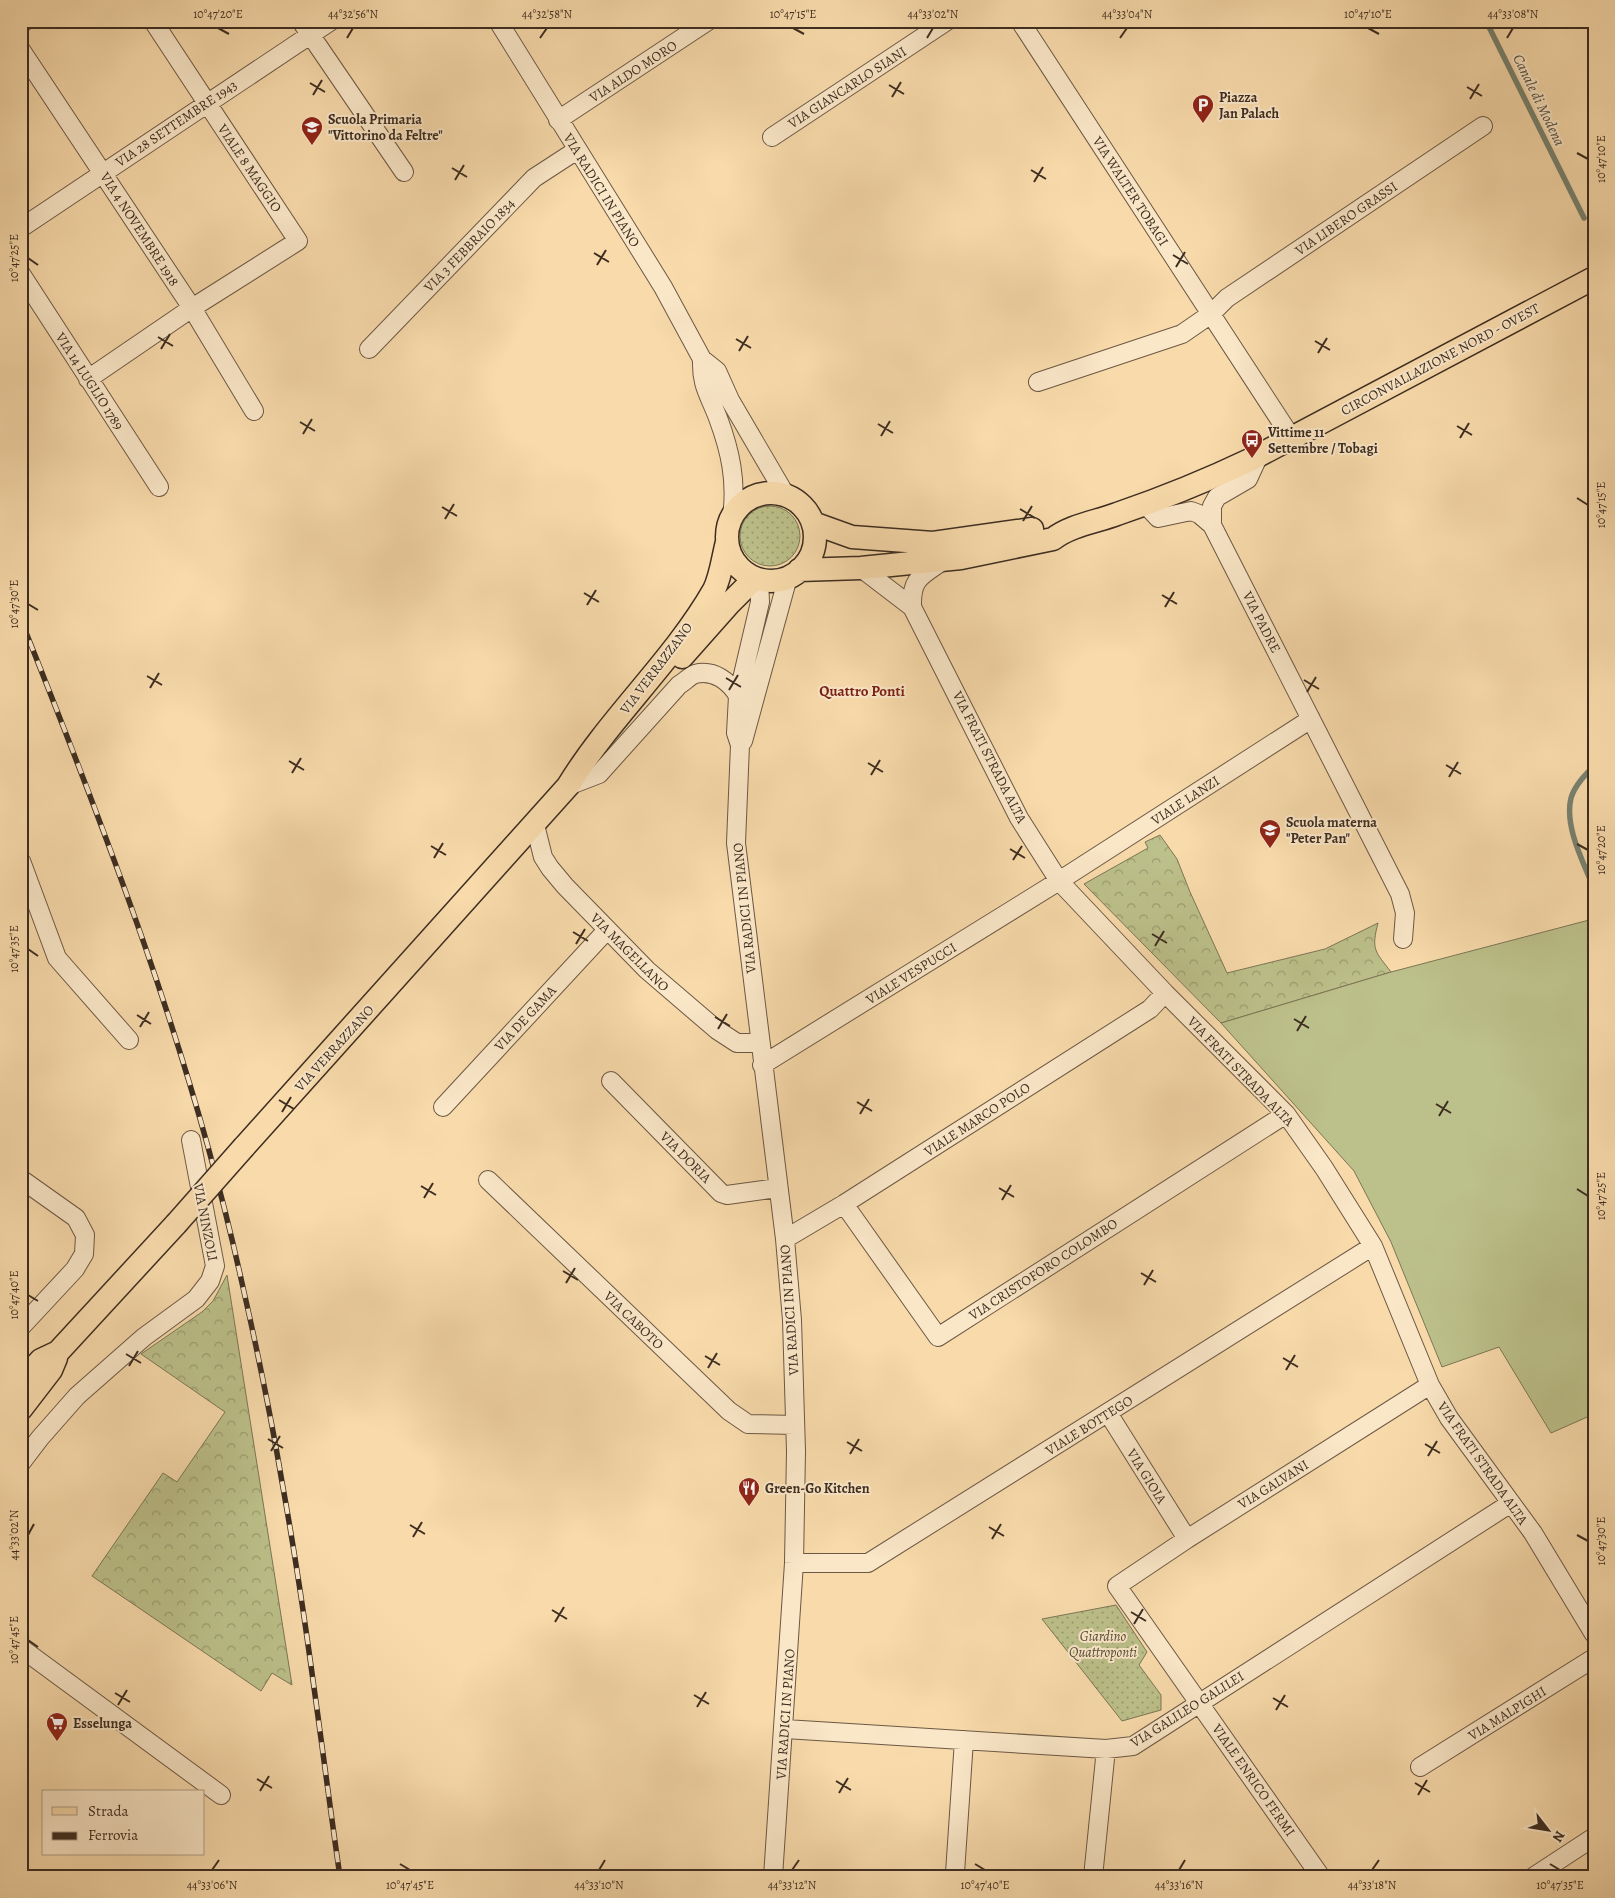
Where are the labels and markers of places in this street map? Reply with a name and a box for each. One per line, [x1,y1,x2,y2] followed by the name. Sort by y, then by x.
[1219,88,1279,123] place label: Piazza Jan Palach
[1191,93,1215,124] parking icon: Piazza Jan Palach
[328,110,443,145] place label: Scuola Primaria "Vittorino da Feltre"
[300,115,324,146] school or university icon: Scuola Primaria "Vittorino da Feltre"
[1267,423,1378,458] place label: Vittime 11 Settembre / Tobagi
[1240,428,1264,459] bus stop icon: Vittime 11 Settembre / Tobagi
[1286,813,1377,848] place label: Scuola materna "Peter Pan"
[1258,818,1282,849] school or university icon: Scuola materna "Peter Pan"
[737,1476,761,1507] restaurant icon: Green-Go Kitchen
[765,1479,870,1498] place label: Green-Go Kitchen
[45,1711,69,1742] supermarket icon: Esselunga
[73,1714,132,1733] place label: Esselunga

